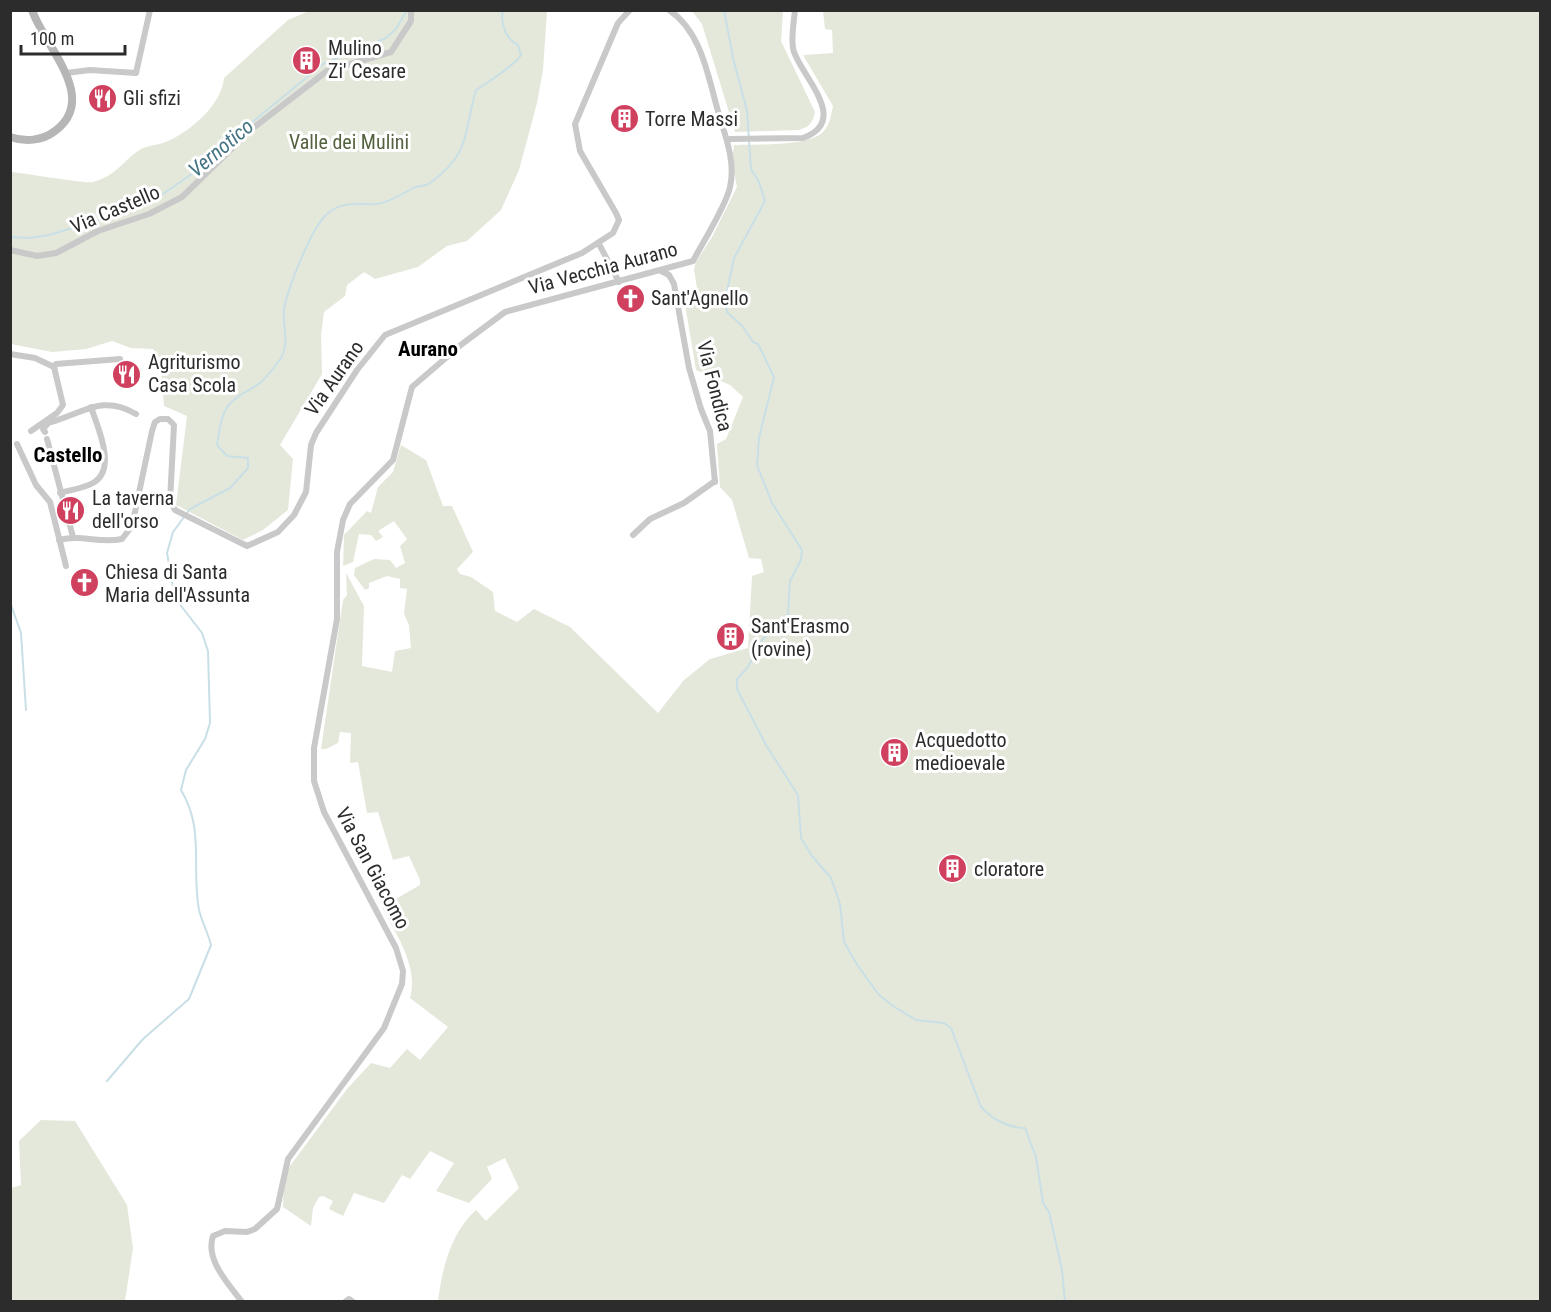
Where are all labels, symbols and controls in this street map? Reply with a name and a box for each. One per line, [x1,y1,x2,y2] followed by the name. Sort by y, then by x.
[21,18,124,56] scale bar
[30,28,74,49] text: 100 m
[328,36,406,83] place label: Mulino Zi' Cesare
[291,44,323,76] building icon: Mulino Zi' Cesare
[86,82,118,114] restaurant icon: Gli sfizi
[123,86,181,110] place label: Gli sfizi
[608,103,640,135] building icon: Torre Massi
[645,107,738,131] place label: Torre Massi
[184,114,258,182] water label: Vernotico
[289,130,409,154] park label: Valle dei Mulini
[67,179,163,239] street label: Via Castello
[526,237,680,299] street label: Via Vecchia Aurano
[614,282,646,314] church icon: Sant'Agnello
[651,286,749,310] place label: Sant'Agnello
[299,336,369,420] street label: Via Aurano
[398,337,458,361] district label: Aurano
[692,338,738,434] street label: Via Fondica
[148,350,241,397] place label: Agriturismo Casa Scola
[111,358,143,390] restaurant icon: Agriturismo Casa Scola
[34,443,102,467] district label: Castello
[92,486,174,533] place label: La taverna dell'orso
[55,494,87,526] restaurant icon: La taverna dell'orso
[105,560,250,607] place label: Chiesa di Santa Maria dell'Assunta
[68,567,100,599] church icon: Chiesa di Santa Maria dell'Assunta
[751,614,850,661] place label: Sant'Erasmo (rovine)
[714,621,746,653] building icon: Sant'Erasmo (rovine)
[915,728,1006,775] place label: Acquedotto medioevale
[878,736,910,768] building icon: Acquedotto medioevale
[331,803,415,933] street label: Via San Giacomo
[937,853,969,885] building icon: cloratore
[974,857,1044,881] place label: cloratore

